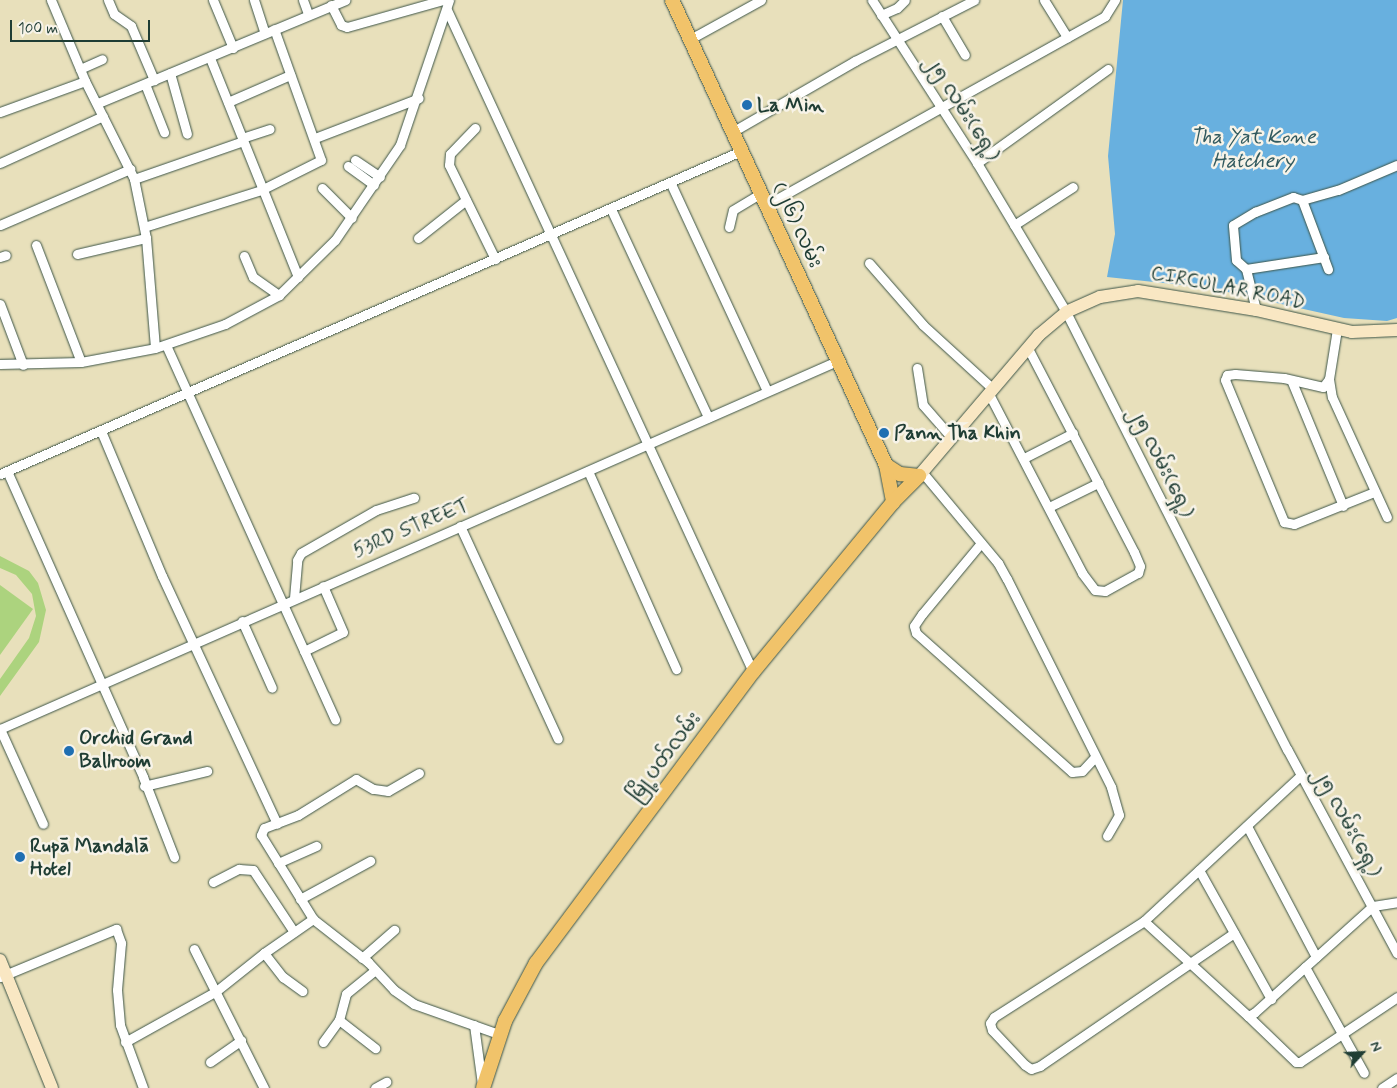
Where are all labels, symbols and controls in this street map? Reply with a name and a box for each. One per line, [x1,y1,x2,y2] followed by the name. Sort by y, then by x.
[12,10,152,42] scale bar
[18,19,58,39] text: 100 m
[919,51,1005,165] street label: ၂၅ လမ်း(ရှေ့)
[757,93,818,117] place label: La Min
[741,99,753,111] marker: La Min
[1193,124,1313,174] water label: Tha Yat Kone Hatchery
[767,178,827,272] street label: (၂၆) လမ်း
[1150,261,1306,315] street label: CIRCULAR ROAD
[1123,403,1199,521] street label: ၂၅ လမ်း(ရှေ့)
[894,421,1028,445] place label: Pann Tha Khin
[878,427,890,439] marker: Pann Tha Khin
[348,492,474,564] street label: 53RD STREET
[623,707,707,807] street label: မြို့ပတ်လမ်း
[79,727,196,774] place label: Orchid Grand Ballroom
[63,745,75,757] marker: Orchid Grand Ballroom
[1307,763,1387,881] street label: ၂၅ လမ်း(ရှေ့)
[30,834,149,881] place label: Rupā Mandalā Hotel
[14,851,26,863] marker: Rupā Mandalā Hotel
[1337,1028,1387,1078] north arrow
[1365,1039,1386,1055] text: N

